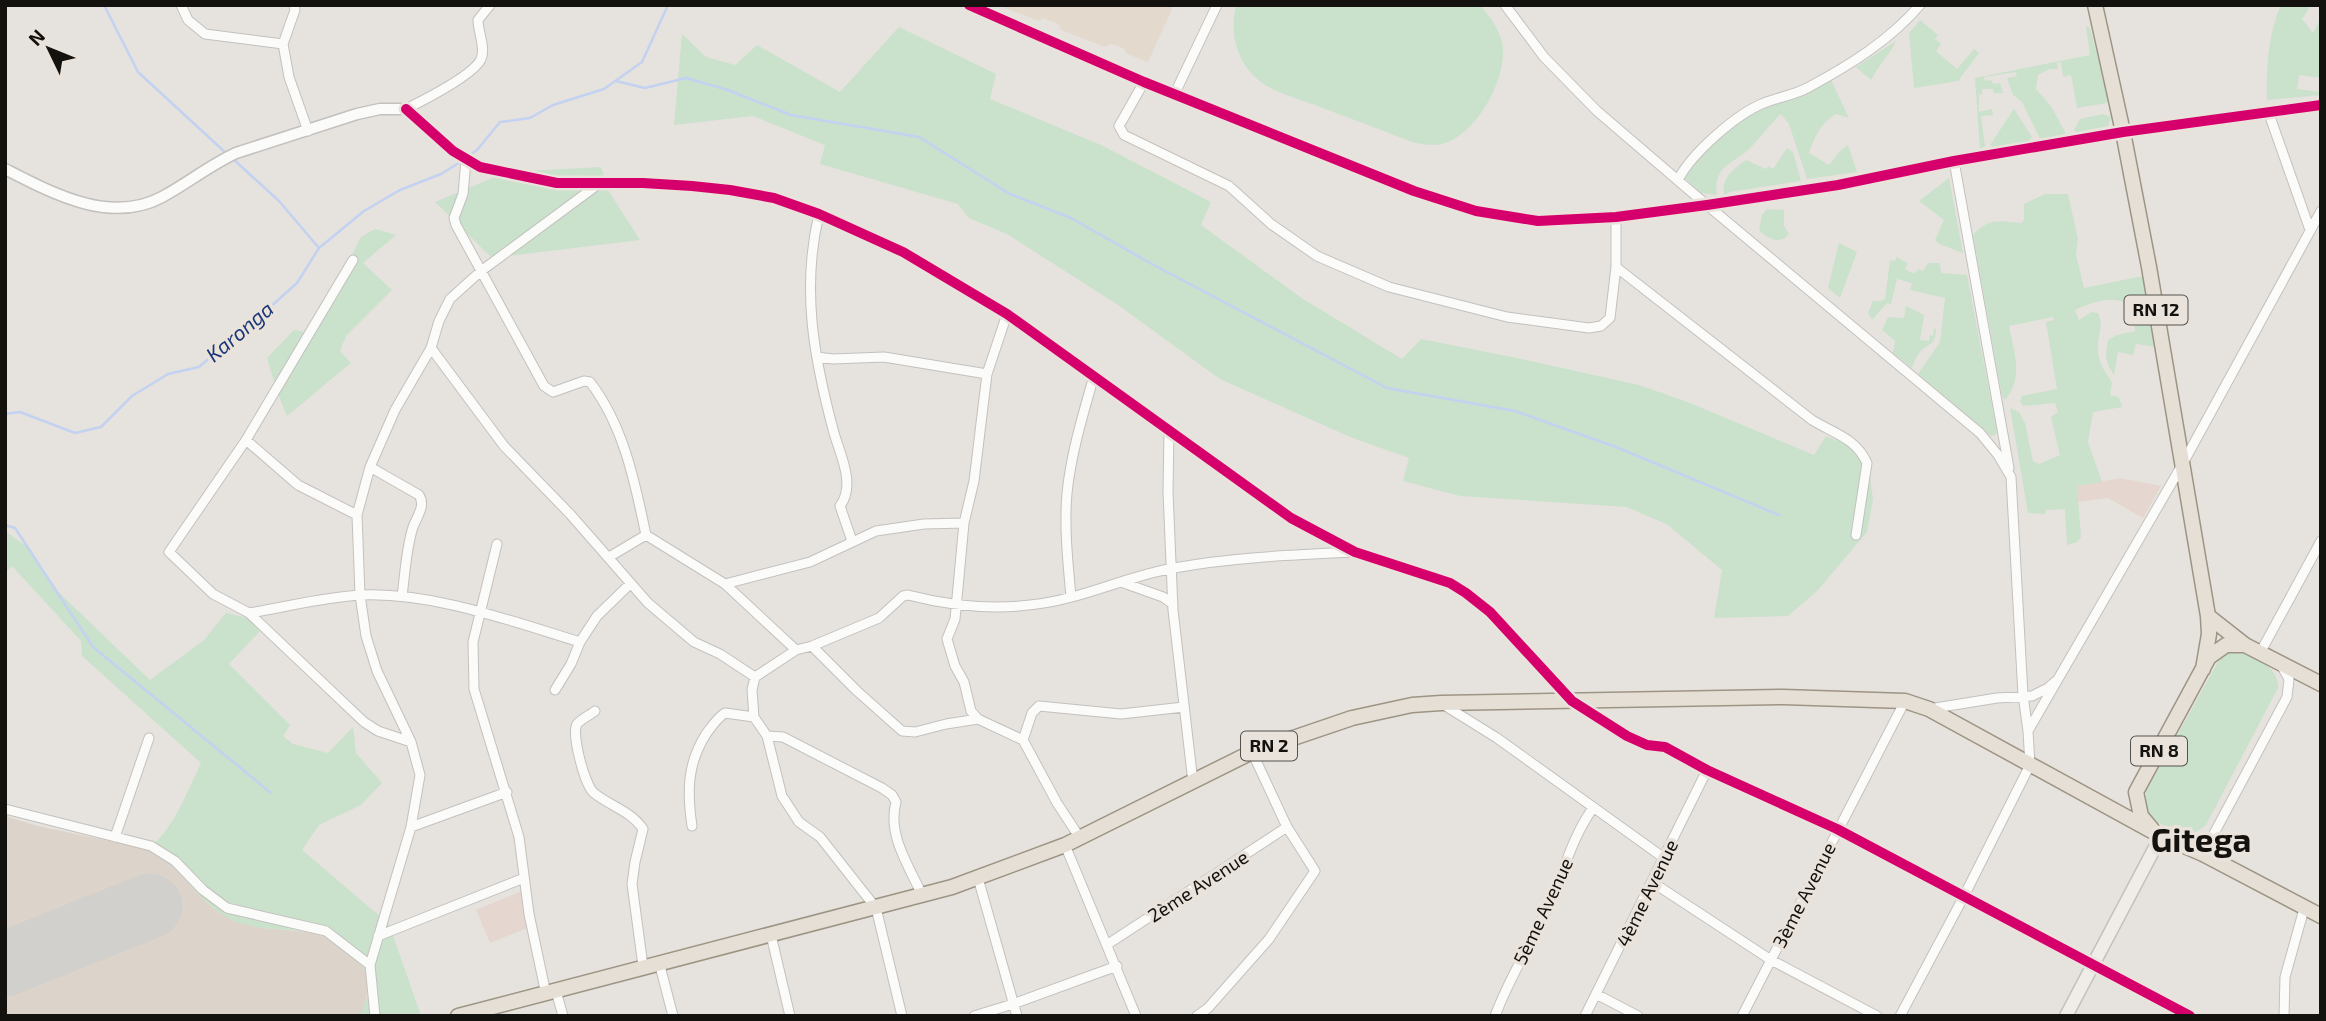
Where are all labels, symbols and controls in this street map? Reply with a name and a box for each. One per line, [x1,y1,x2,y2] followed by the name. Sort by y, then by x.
[14,14,84,84] north arrow
[23,24,49,50] text: N
[200,295,278,366] water label: Karonga
[2124,296,2188,324] road number: RN 12
[1241,732,1297,760] road number: RN 2
[2131,736,2187,766] road number: RN 8
[2151,819,2251,859] district label: Gitega
[1611,836,1682,950] street label: 4ème Avenue
[1767,838,1840,951] street label: 3ème Avenue
[1143,845,1252,927] street label: 2ème Avenue
[1508,854,1577,968] street label: 5ème Avenue

